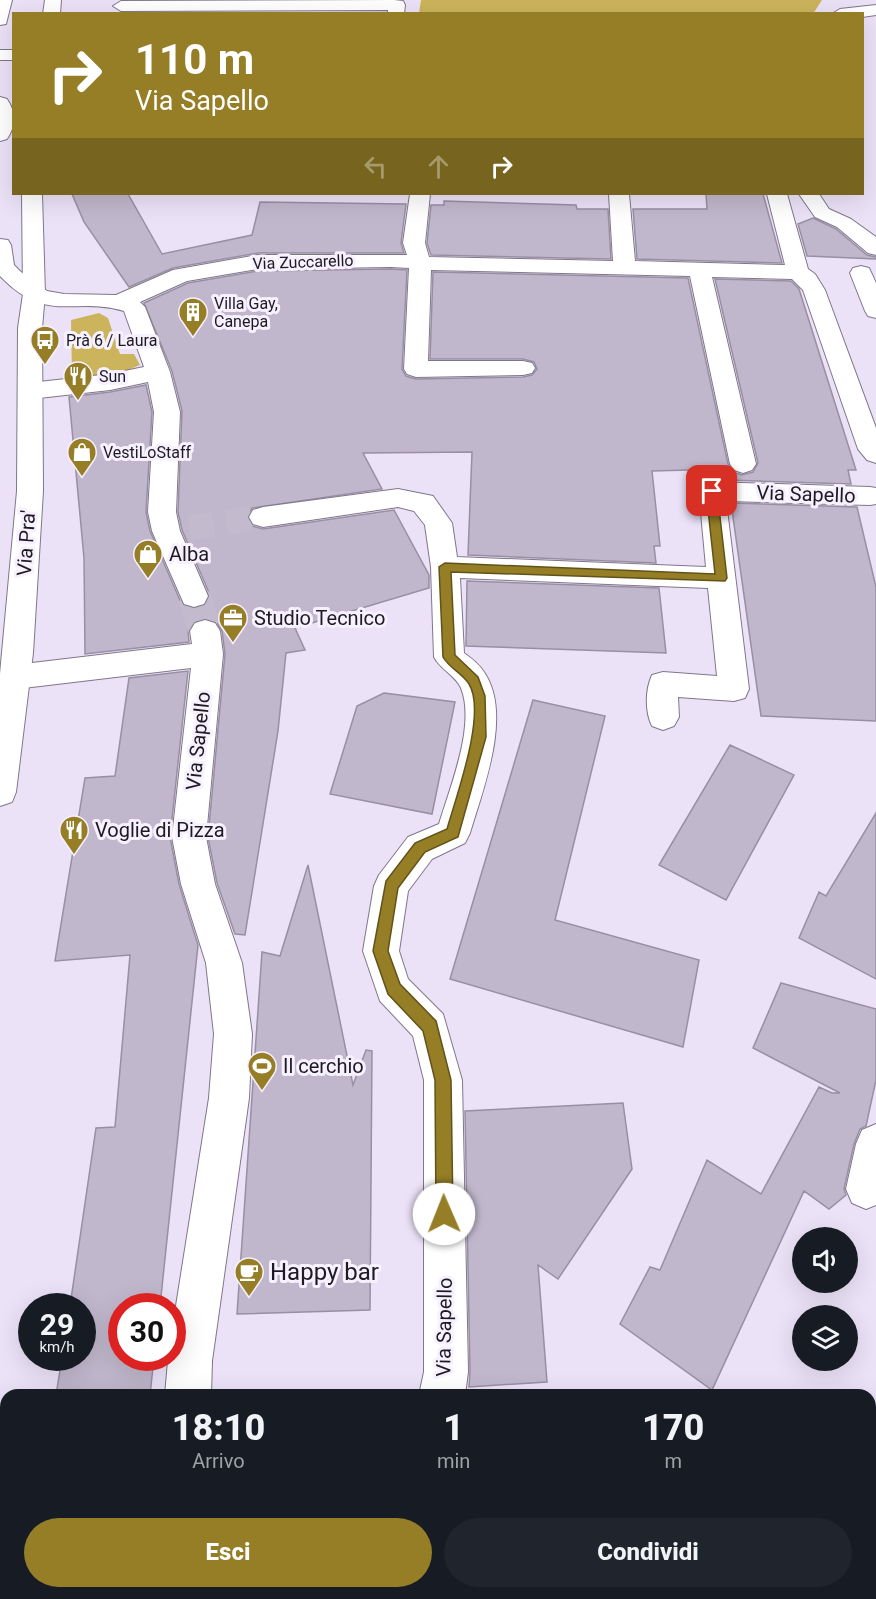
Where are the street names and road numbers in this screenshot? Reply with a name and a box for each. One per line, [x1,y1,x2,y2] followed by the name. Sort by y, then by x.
[252,251,354,273] street label: Via Zuccarello
[756,480,856,508] street label: Via Sapello
[12,509,40,577] street label: Via Pra'
[181,690,215,792] street label: Via Sapello
[431,1277,457,1377] street label: Via Sapello

